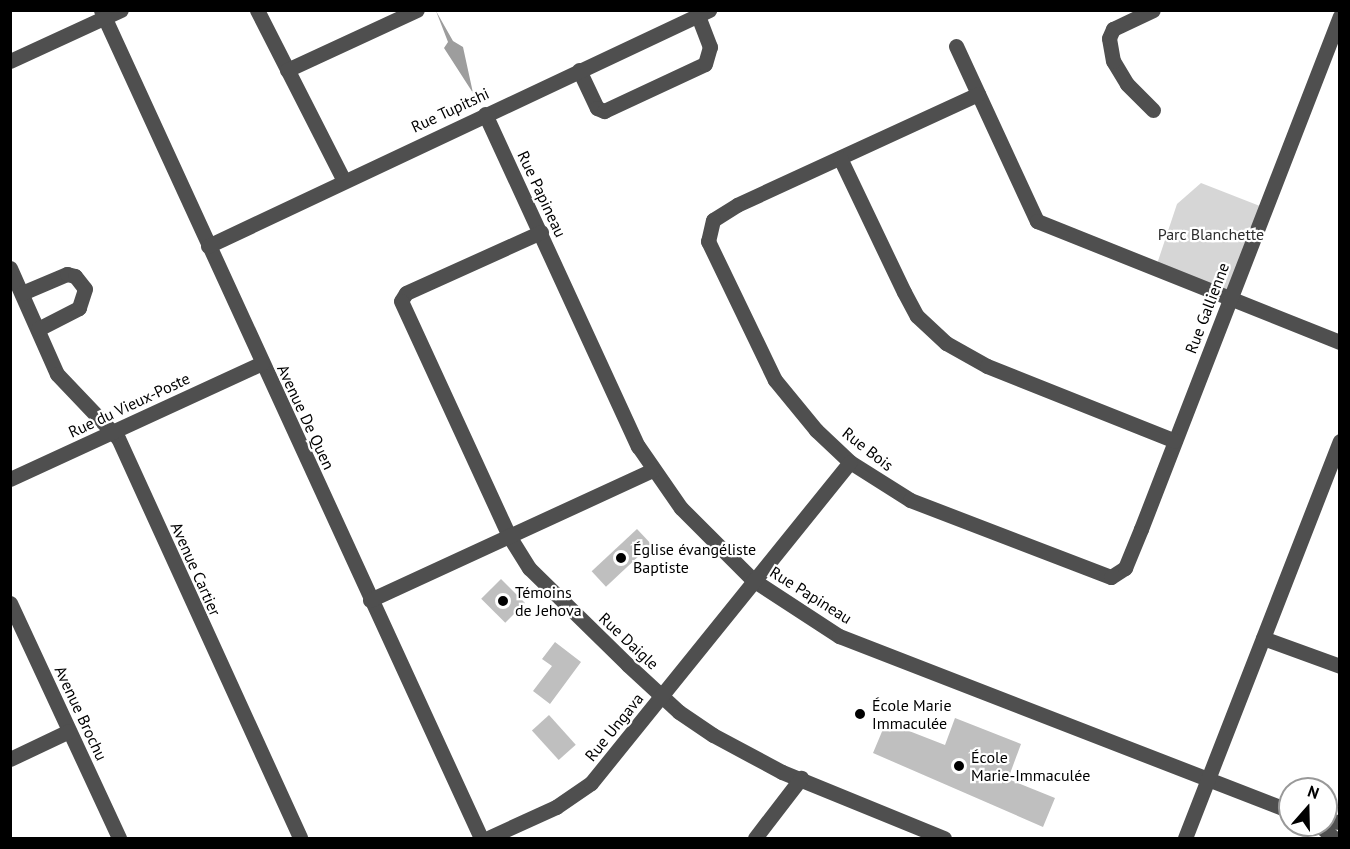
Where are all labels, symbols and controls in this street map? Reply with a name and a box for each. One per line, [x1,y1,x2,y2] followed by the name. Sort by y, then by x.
[408,83,492,137] street label: Rue Tupitshi
[514,148,570,240] street label: Rue Papineau
[1158,224,1264,244] park label: Parc Blanchette
[1181,260,1233,356] street label: Rue Gallienne
[273,361,339,473] street label: Avenue De Quen
[65,368,193,442] street label: Rue du Vieux-Poste
[839,423,897,475] street label: Rue Bois
[167,519,225,619] street label: Avenue Cartier
[633,539,756,577] place label: Église évangéliste Baptiste
[614,551,628,565] marker: Église évangéliste Baptiste
[766,562,856,628] street label: Rue Papineau
[515,582,582,620] place label: Témoins de Jehova
[496,594,510,608] marker: Témoins de Jehova
[595,609,663,673] street label: Rue Daigle
[51,663,111,763] street label: Avenue Brochu
[581,689,647,765] street label: Rue Ungava
[872,695,952,733] place label: École Marie Immaculée
[853,707,867,721] marker: École Marie Immaculée
[971,747,1090,785] place label: École Marie-Immaculée
[952,759,966,773] marker: École Marie-Immaculée
[1278,777,1338,837] north arrow
[1305,781,1322,803] text: N

